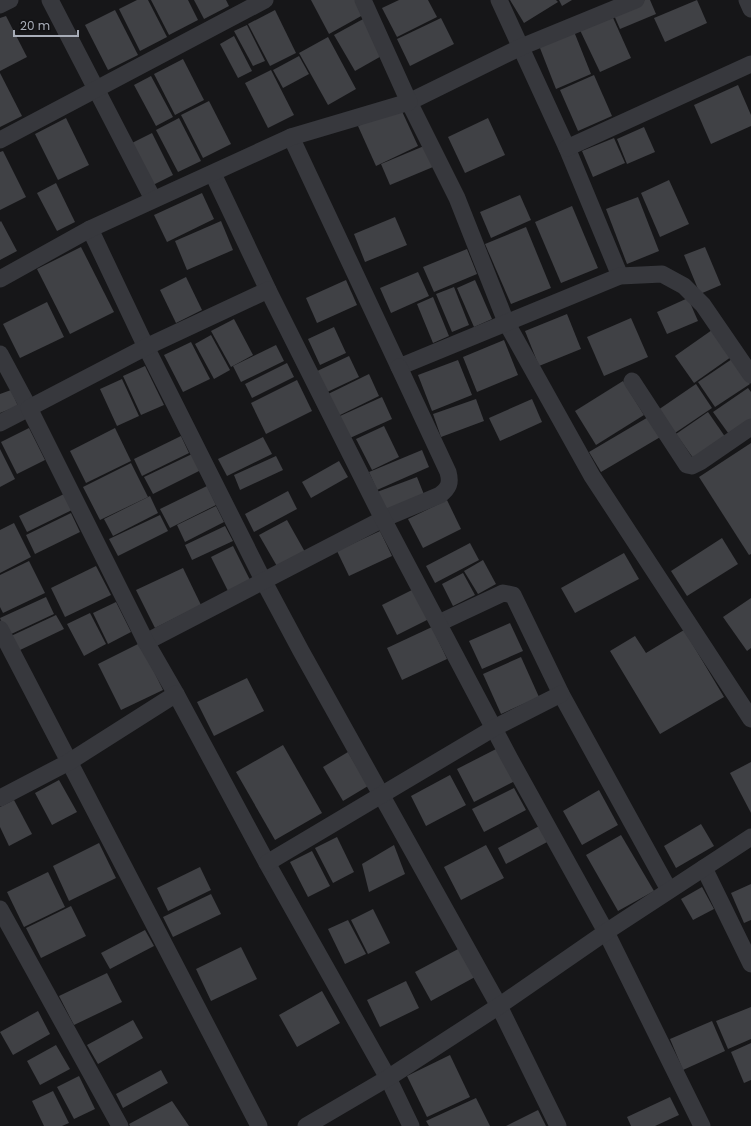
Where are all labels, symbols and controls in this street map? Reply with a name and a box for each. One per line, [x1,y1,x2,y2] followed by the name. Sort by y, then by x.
[14,12,78,38] scale bar
[20,17,50,34] text: 20 m

